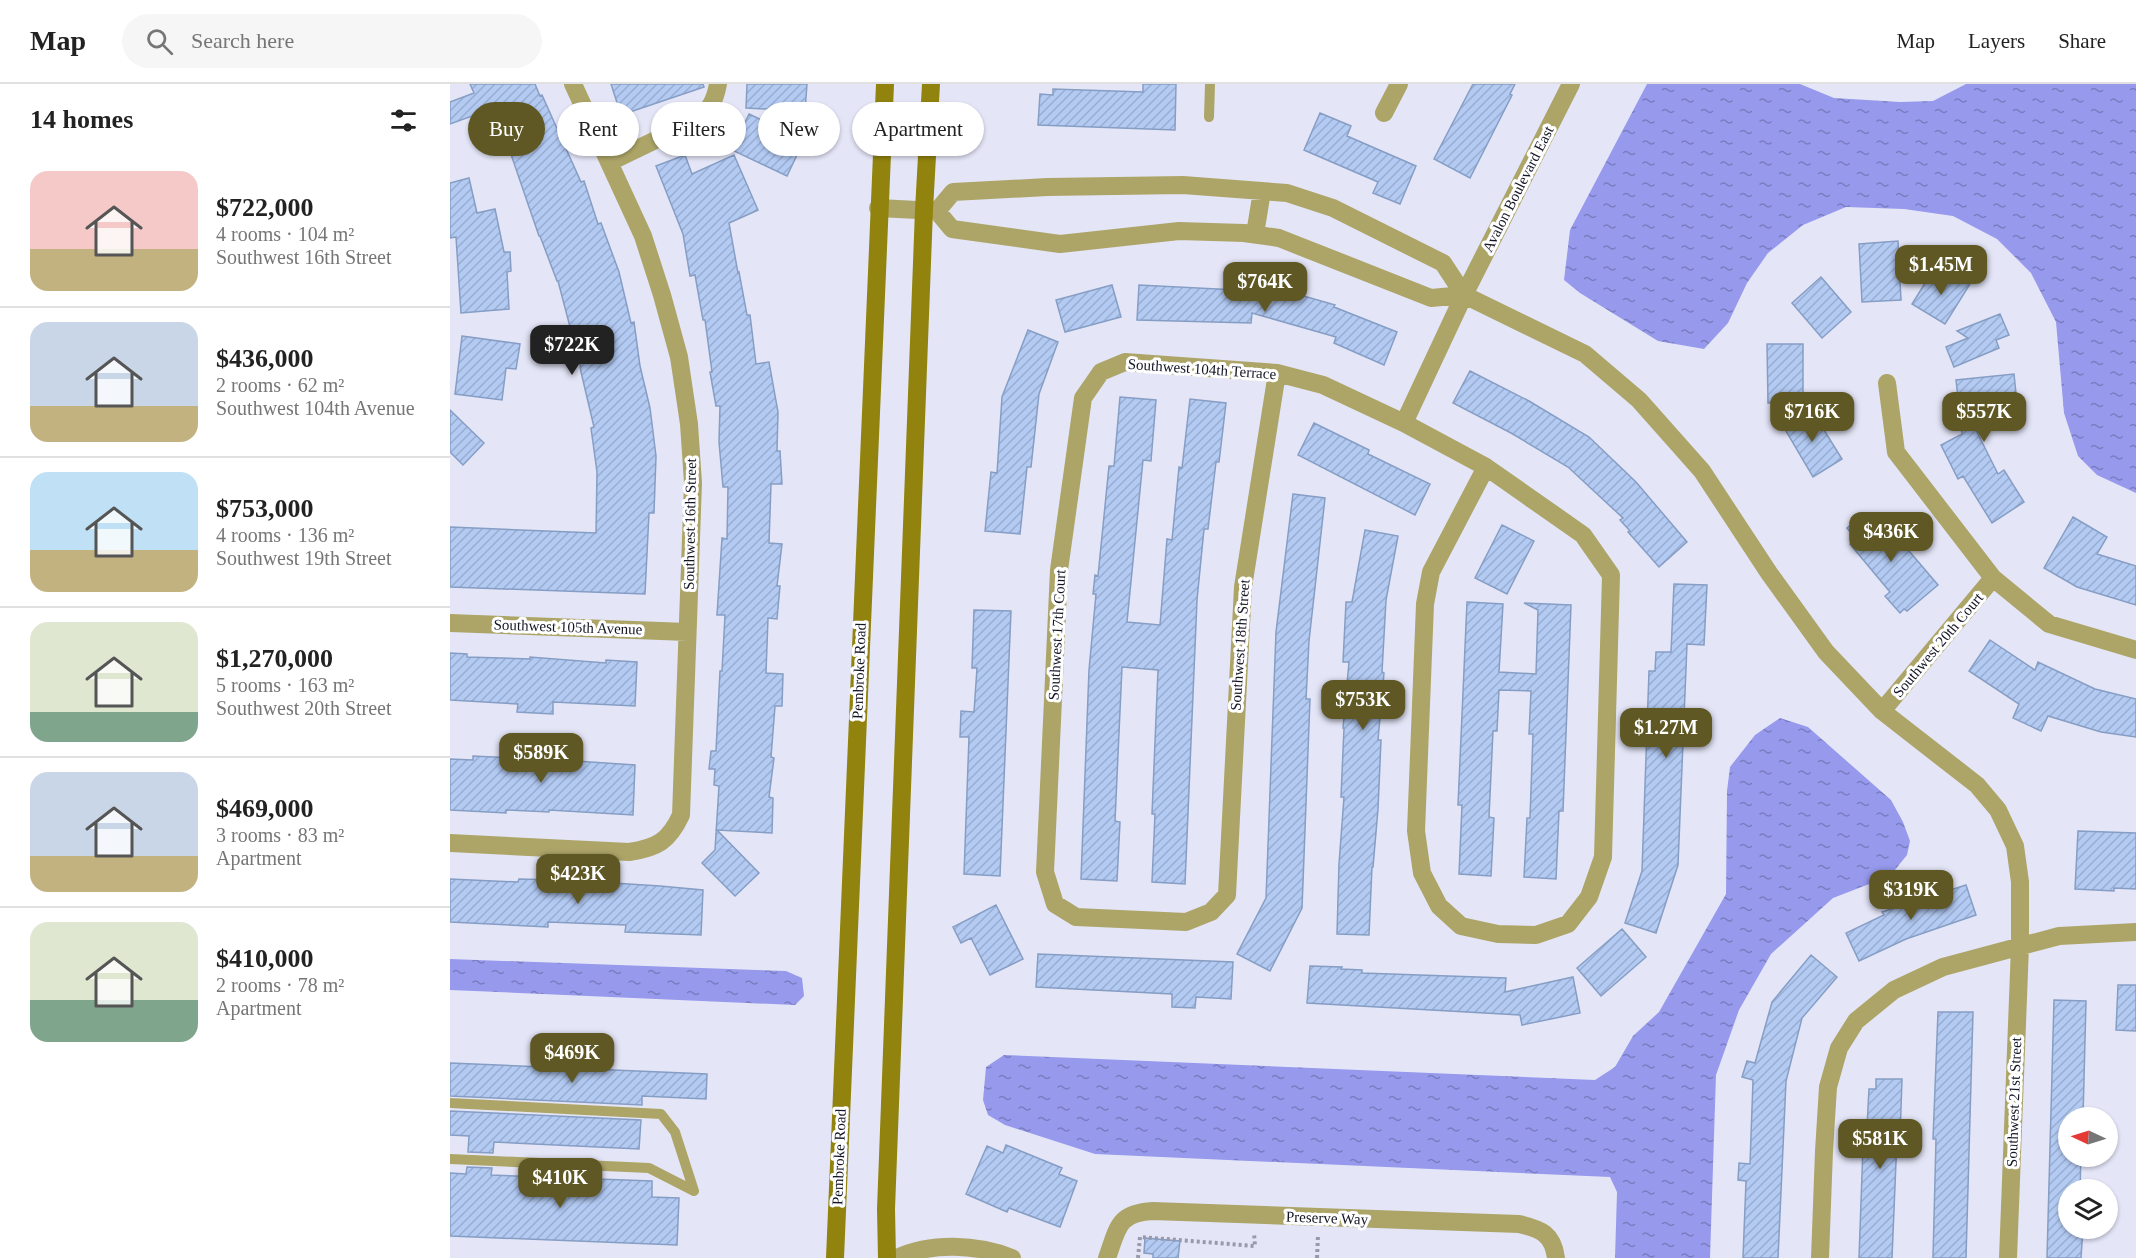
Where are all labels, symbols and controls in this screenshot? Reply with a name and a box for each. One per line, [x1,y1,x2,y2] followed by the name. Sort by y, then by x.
[122,14,542,68] search box
[30,25,86,56] text: Map
[143,25,176,58] icon: search
[191,28,294,53] text: Search here
[1897,29,1935,53] text: Map
[1968,29,2025,53] text: Layers
[2058,29,2106,53] text: Share
[468,102,545,156] chip: Buy
[557,102,639,156] chip: Rent
[651,102,746,156] chip: Filters
[758,102,840,156] chip: New
[852,102,984,156] chip: Apartment
[387,104,420,137] icon: filters
[30,105,133,134] text: 14 homes
[1479,123,1557,254] street label: Avalon Boulevard East
[216,193,314,222] text: $722,000
[78,195,150,267] icon: home
[216,223,354,245] text: 4 rooms · 104 m²
[1892,245,1990,296] pin: $1.45M
[216,246,392,268] text: Southwest 16th Street
[1909,253,1973,275] text: $1.45M
[1223,262,1307,313] pin: $764K
[1237,270,1293,292] text: $764K
[530,325,614,376] pin: $722K
[544,333,600,355] text: $722K
[216,344,314,373] text: $436,000
[78,346,150,418] icon: home
[1127,356,1277,382] street label: Southwest 104th Terrace
[216,374,344,396] text: 2 rooms · 62 m²
[1770,392,1854,443] pin: $716K
[1942,392,2026,443] pin: $557K
[216,397,415,419] text: Southwest 104th Avenue
[1784,400,1840,422] text: $716K
[1956,400,2012,422] text: $557K
[681,457,699,590] street label: Southwest 16th Street
[216,494,314,523] text: $753,000
[78,496,150,568] icon: home
[1849,512,1933,563] pin: $436K
[1863,520,1919,542] text: $436K
[216,524,354,546] text: 4 rooms · 136 m²
[216,547,392,569] text: Southwest 19th Street
[1046,568,1068,701] street label: Southwest 17th Court
[1227,578,1253,711] street label: Southwest 18th Street
[1890,589,1987,700] street label: Southwest 20th Court
[493,616,643,638] street label: Southwest 105th Avenue
[849,622,869,719] street label: Pembroke Road
[216,644,333,673] text: $1,270,000
[78,646,150,718] icon: home
[216,674,354,696] text: 5 rooms · 163 m²
[1321,680,1405,731] pin: $753K
[1335,688,1391,710] text: $753K
[216,697,392,719] text: Southwest 20th Street
[1617,708,1715,759] pin: $1.27M
[1634,716,1698,738] text: $1.27M
[499,733,583,784] pin: $589K
[513,741,569,763] text: $589K
[216,794,314,823] text: $469,000
[78,796,150,868] icon: home
[216,824,344,846] text: 3 rooms · 83 m²
[216,847,302,869] text: Apartment
[536,854,620,905] pin: $423K
[550,862,606,884] text: $423K
[1869,870,1953,921] pin: $319K
[1883,878,1939,900] text: $319K
[216,944,314,973] text: $410,000
[78,946,150,1018] icon: home
[216,974,344,996] text: 2 rooms · 78 m²
[216,997,302,1019] text: Apartment
[530,1033,614,1084] pin: $469K
[2004,1036,2024,1167] street label: Southwest 21st Street
[544,1041,600,1063] text: $469K
[2058,1107,2118,1167] north arrow
[2058,1107,2118,1239] map controls
[829,1108,849,1205] street label: Pembroke Road
[1838,1119,1922,1170] pin: $581K
[1852,1127,1908,1149] text: $581K
[518,1158,602,1209] pin: $410K
[532,1166,588,1188] text: $410K
[2058,1179,2118,1239] button: layers
[1286,1209,1369,1227] street label: Preserve Way

